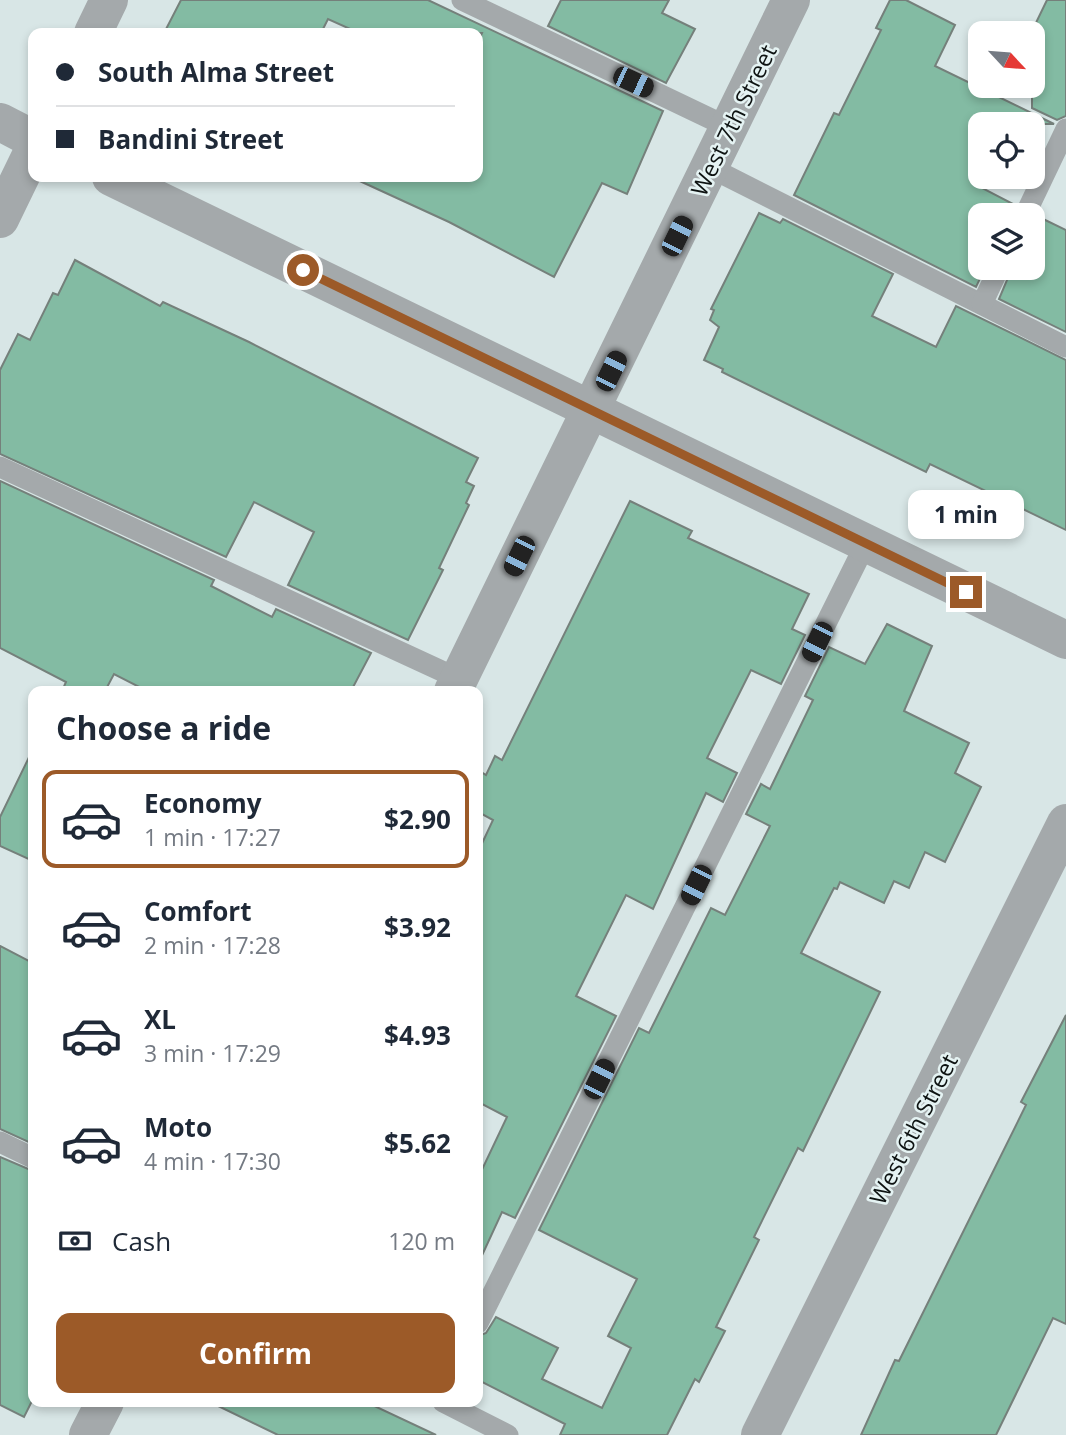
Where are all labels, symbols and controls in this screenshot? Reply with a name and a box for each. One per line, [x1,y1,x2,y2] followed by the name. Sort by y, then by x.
[968,21,1045,98] north arrow
[968,21,1045,280] map controls
[682,39,784,201] street label: West 7th Street
[98,54,334,90] text: South Alma Street
[610,64,657,100] car
[968,112,1045,189] button: locate
[98,121,284,157] text: Bandini Street
[968,203,1045,280] button: layers
[659,213,696,259] car
[287,254,319,286] route start
[593,348,630,394] car
[908,490,1024,540] callout: 1 min
[934,498,998,530] text: 1 min
[501,533,538,579] car
[950,576,982,608] route end
[799,619,836,665] car
[56,706,271,749] text: Choose a ride
[144,785,262,821] text: Economy
[60,788,123,851] icon: car
[384,801,451,837] text: $2.90
[144,821,281,853] text: 1 min · 17:27
[678,862,715,908] car
[144,893,251,929] text: Comfort
[60,896,123,959] icon: car
[384,909,451,945] text: $3.92
[144,929,281,961] text: 2 min · 17:28
[144,1001,176,1037] text: XL
[60,1004,123,1067] icon: car
[384,1017,451,1053] text: $4.93
[144,1037,281,1069] text: 3 min · 17:29
[861,1048,965,1210] street label: West 6th Street
[581,1056,618,1102] car
[144,1109,212,1145] text: Moto
[60,1112,123,1175] icon: car
[384,1125,451,1161] text: $5.62
[144,1145,281,1177] text: 4 min · 17:30
[56,1222,94,1260] icon: cash
[112,1223,171,1259] text: Cash
[388,1225,455,1257] text: 120 m
[56,1313,455,1393] button: Confirm

